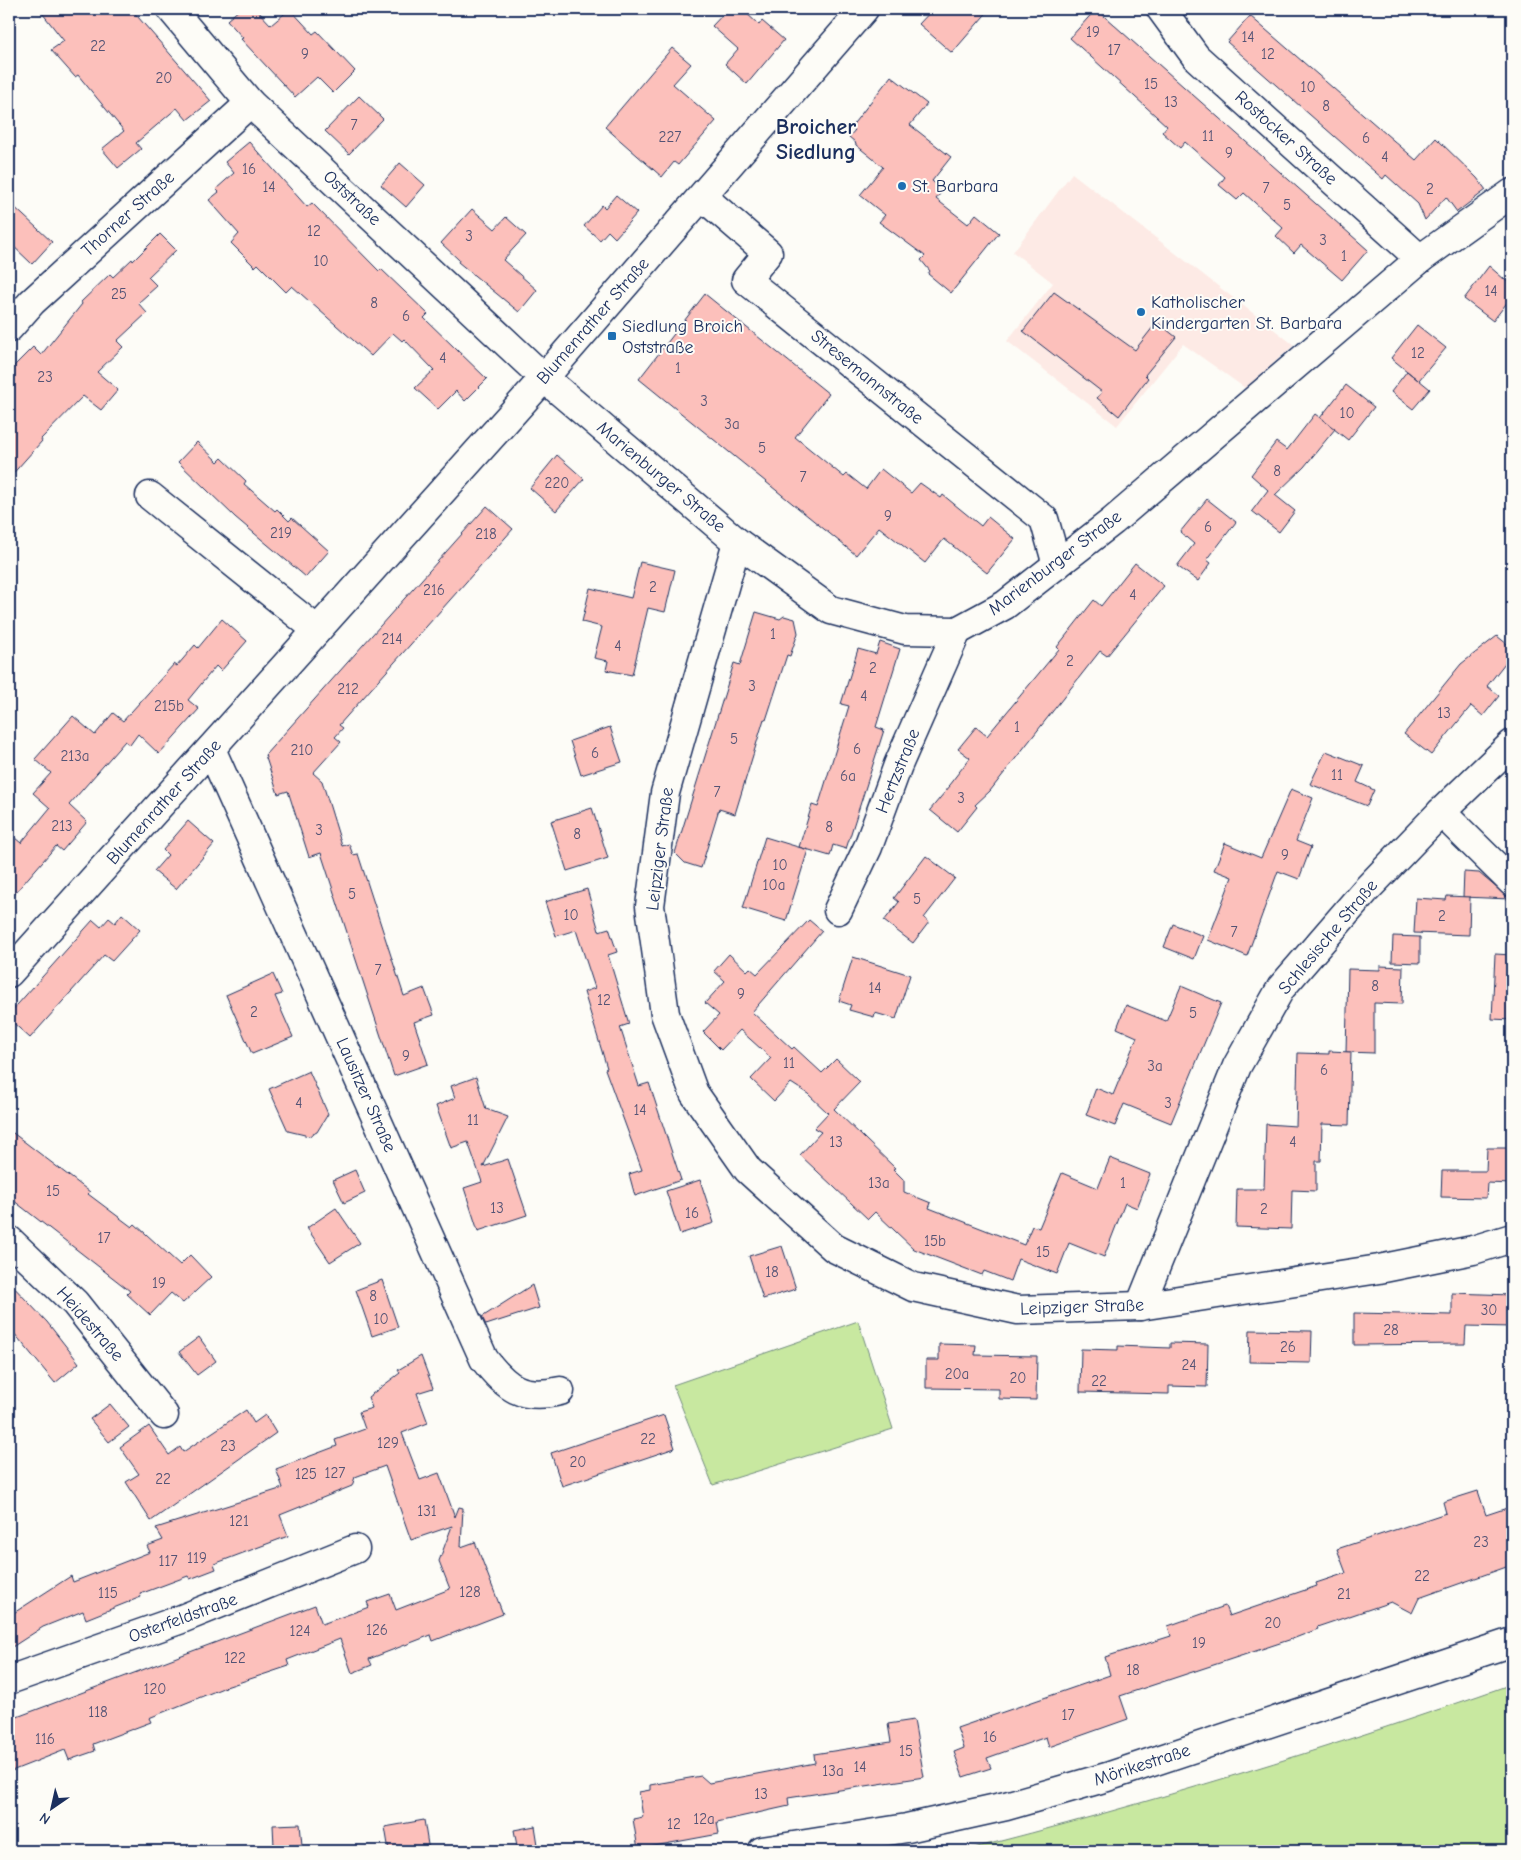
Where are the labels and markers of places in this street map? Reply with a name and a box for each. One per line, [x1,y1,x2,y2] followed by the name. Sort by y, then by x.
[912,176,998,197] place label: St. Barbara
[896,180,908,192] marker: St. Barbara
[1151,292,1342,334] place label: Katholischer Kindergarten St. Barbara
[1135,306,1147,318] marker: Katholischer Kindergarten St. Barbara
[622,316,743,358] place label: Siedlung Broich Oststraße
[606,330,618,342] marker: Siedlung Broich Oststraße

